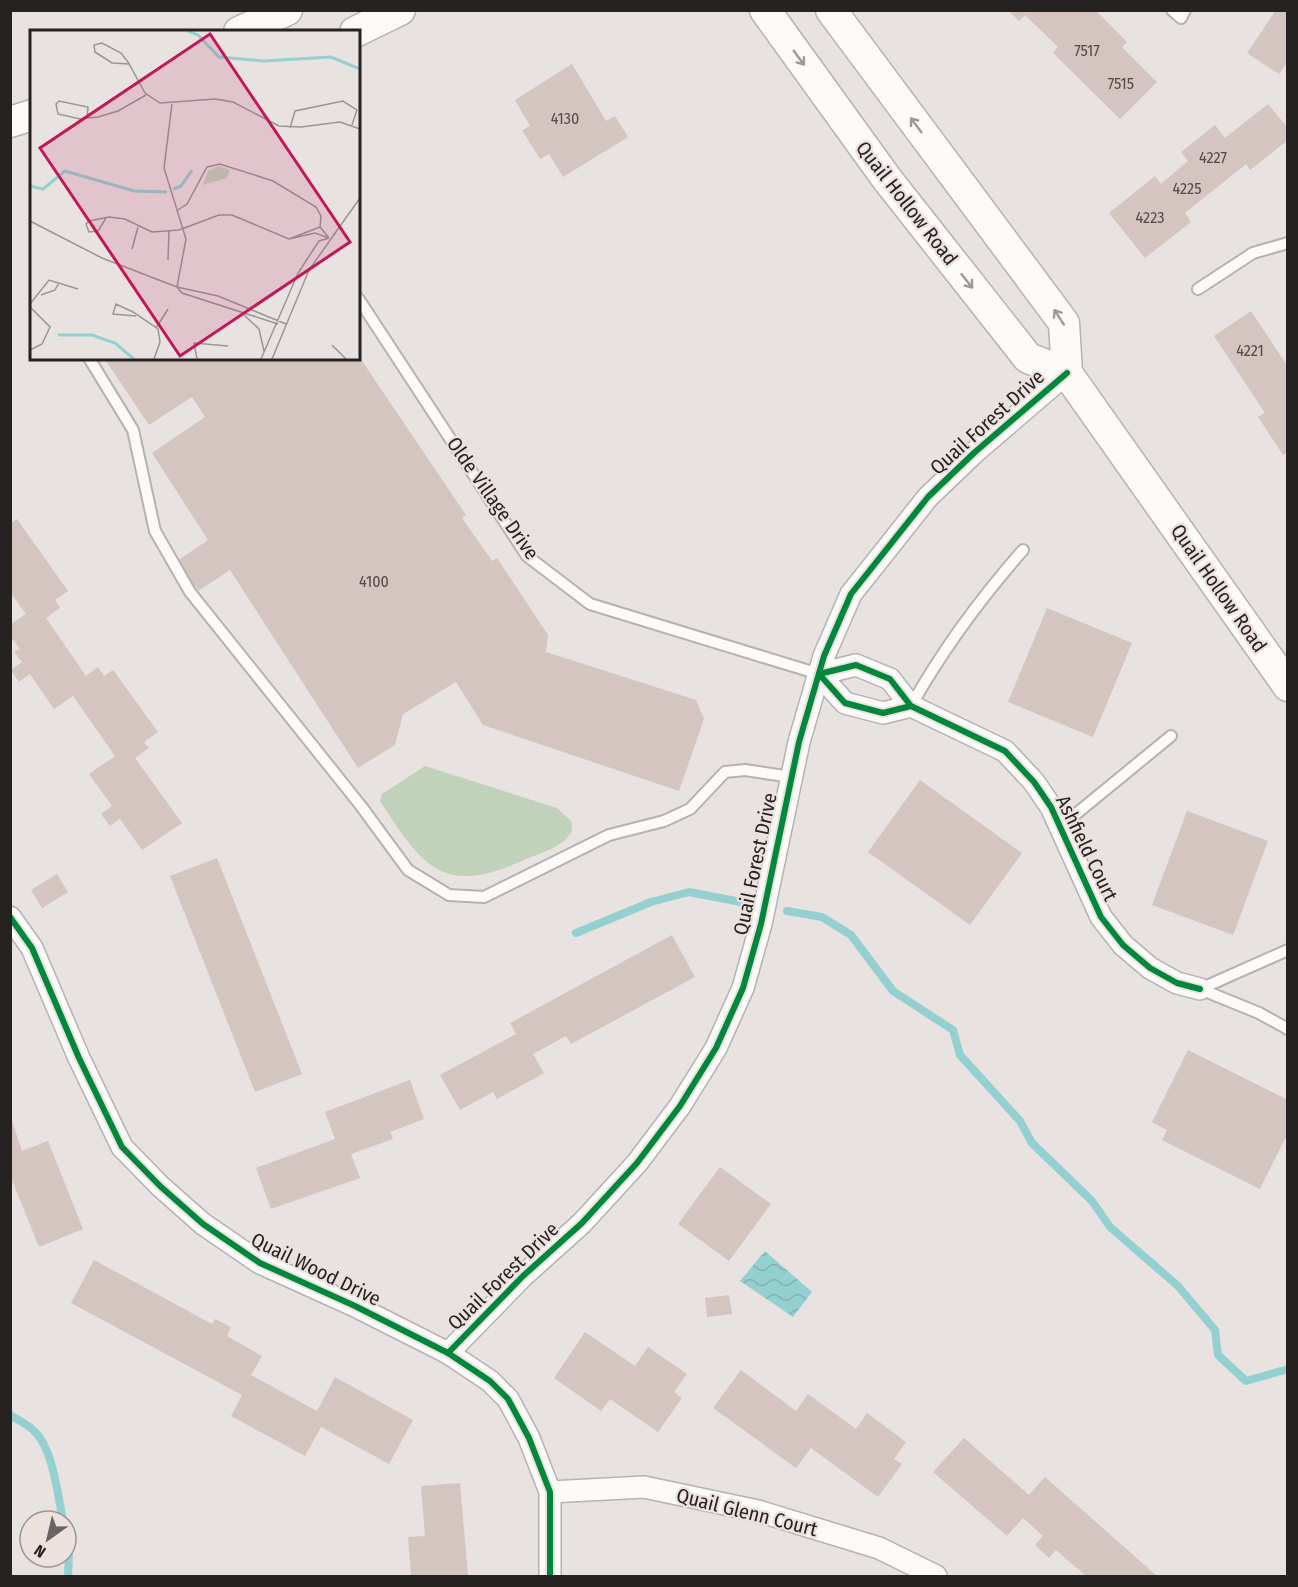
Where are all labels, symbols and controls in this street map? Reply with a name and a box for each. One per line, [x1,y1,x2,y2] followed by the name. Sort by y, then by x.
[30,30,360,360] inset map
[1074,41,1100,60] house number: 7517
[793,49,805,65] one-way arrow
[1108,74,1134,93] house number: 7515
[551,109,579,128] house number: 4130
[910,117,923,133] one-way arrow
[851,136,963,270] street label: Quail Hollow Road
[1199,148,1228,167] house number: 4227
[1173,179,1202,198] house number: 4225
[1136,208,1164,227] house number: 4223
[961,272,974,288] one-way arrow
[1052,308,1065,325] one-way arrow
[1236,341,1264,360] house number: 4221
[925,365,1049,479] street label: Quail Forest Drive
[442,432,544,564] street label: Olde Village Drive
[1166,519,1272,657] street label: Quail Hollow Road
[359,572,389,591] house number: 4100
[728,791,782,937] street label: Quail Forest Drive
[1051,791,1123,905] street label: Ashfield Court
[443,1217,563,1335] street label: Quail Forest Drive
[247,1227,385,1311] street label: Quail Wood Drive
[674,1483,820,1541] street label: Quail Glenn Court
[18,1509,78,1569] north arrow
[31,1540,49,1562] text: N

